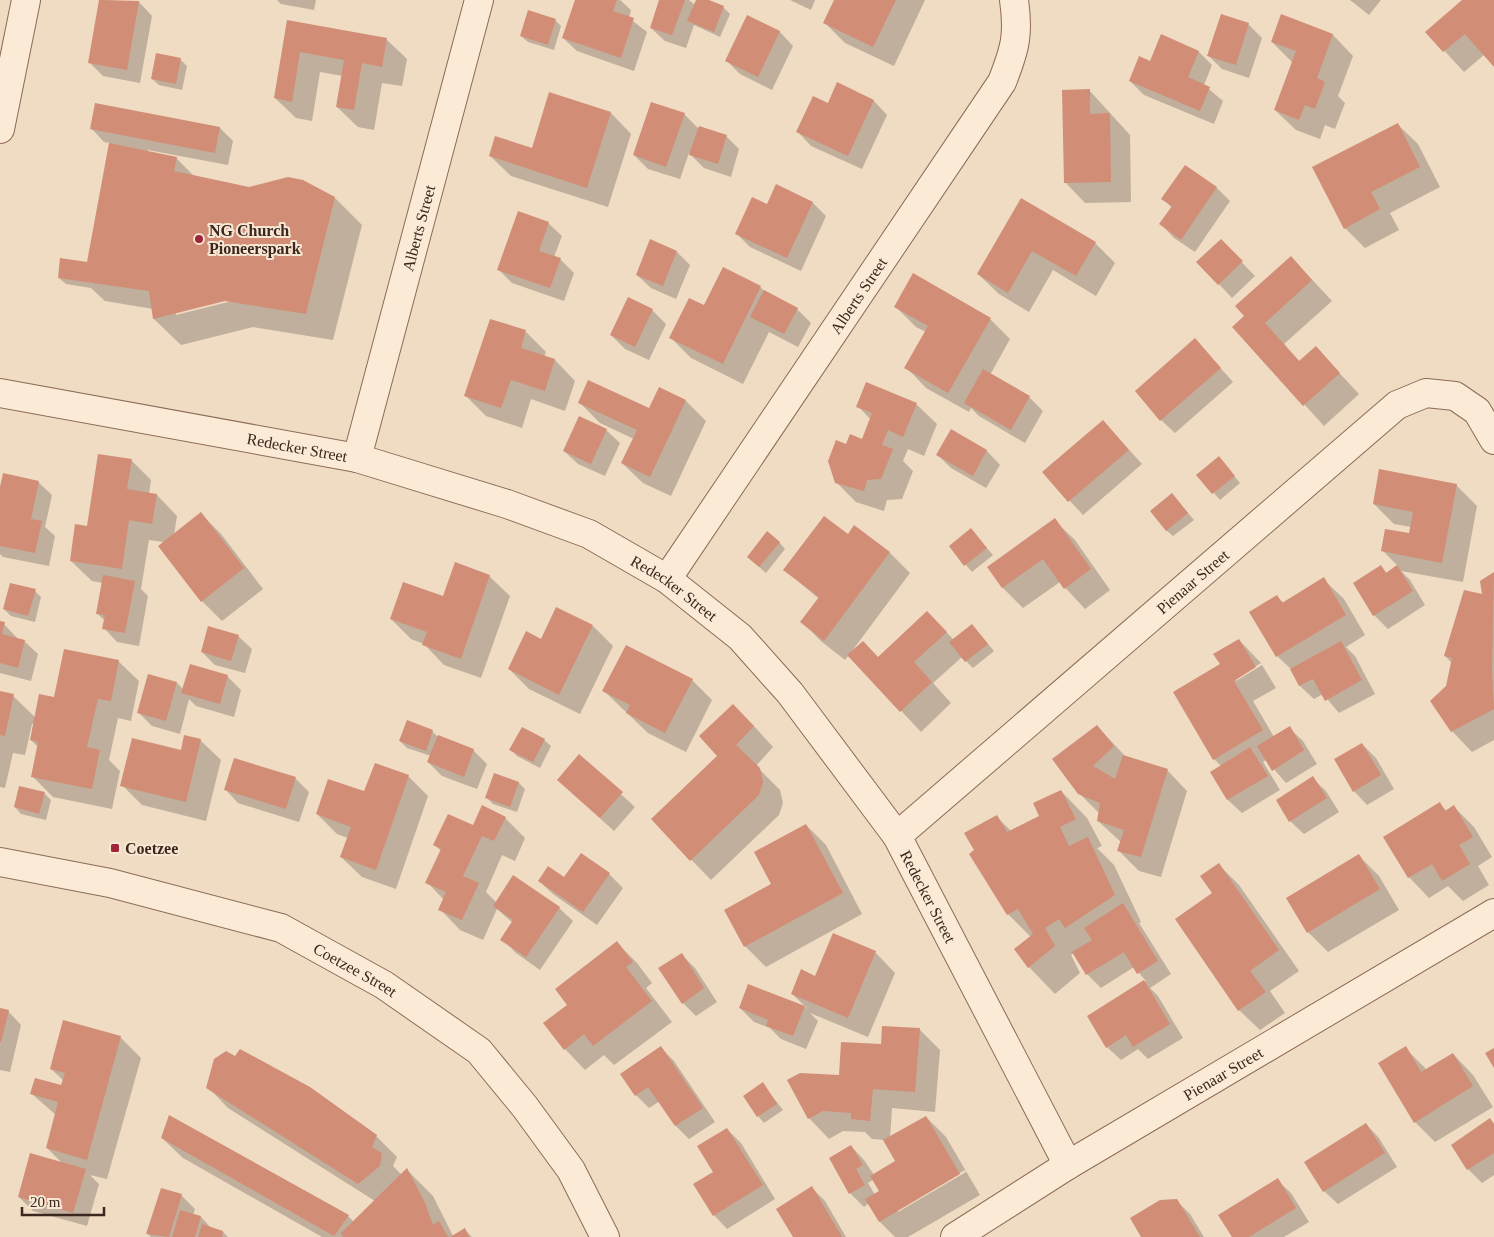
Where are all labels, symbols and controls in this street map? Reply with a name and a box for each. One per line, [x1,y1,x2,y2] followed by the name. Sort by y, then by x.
[399,183,438,273] street label: Alberts Street
[209,222,301,258] place label: NG Church Pioneerspark
[193,233,205,245] marker: NG Church Pioneerspark
[826,254,890,337] street label: Alberts Street
[246,430,349,465] street label: Redecker Street
[1153,545,1232,617] street label: Pienaar Street
[628,552,721,624] street label: Redecker Street
[125,840,178,857] place label: Coetzee
[109,842,121,854] marker: Coetzee
[897,847,960,946] street label: Redecker Street
[311,939,401,1000] street label: Coetzee Street
[1180,1043,1266,1103] street label: Pienaar Street
[22,1184,105,1216] scale bar
[30,1194,61,1210] text: 20 m

